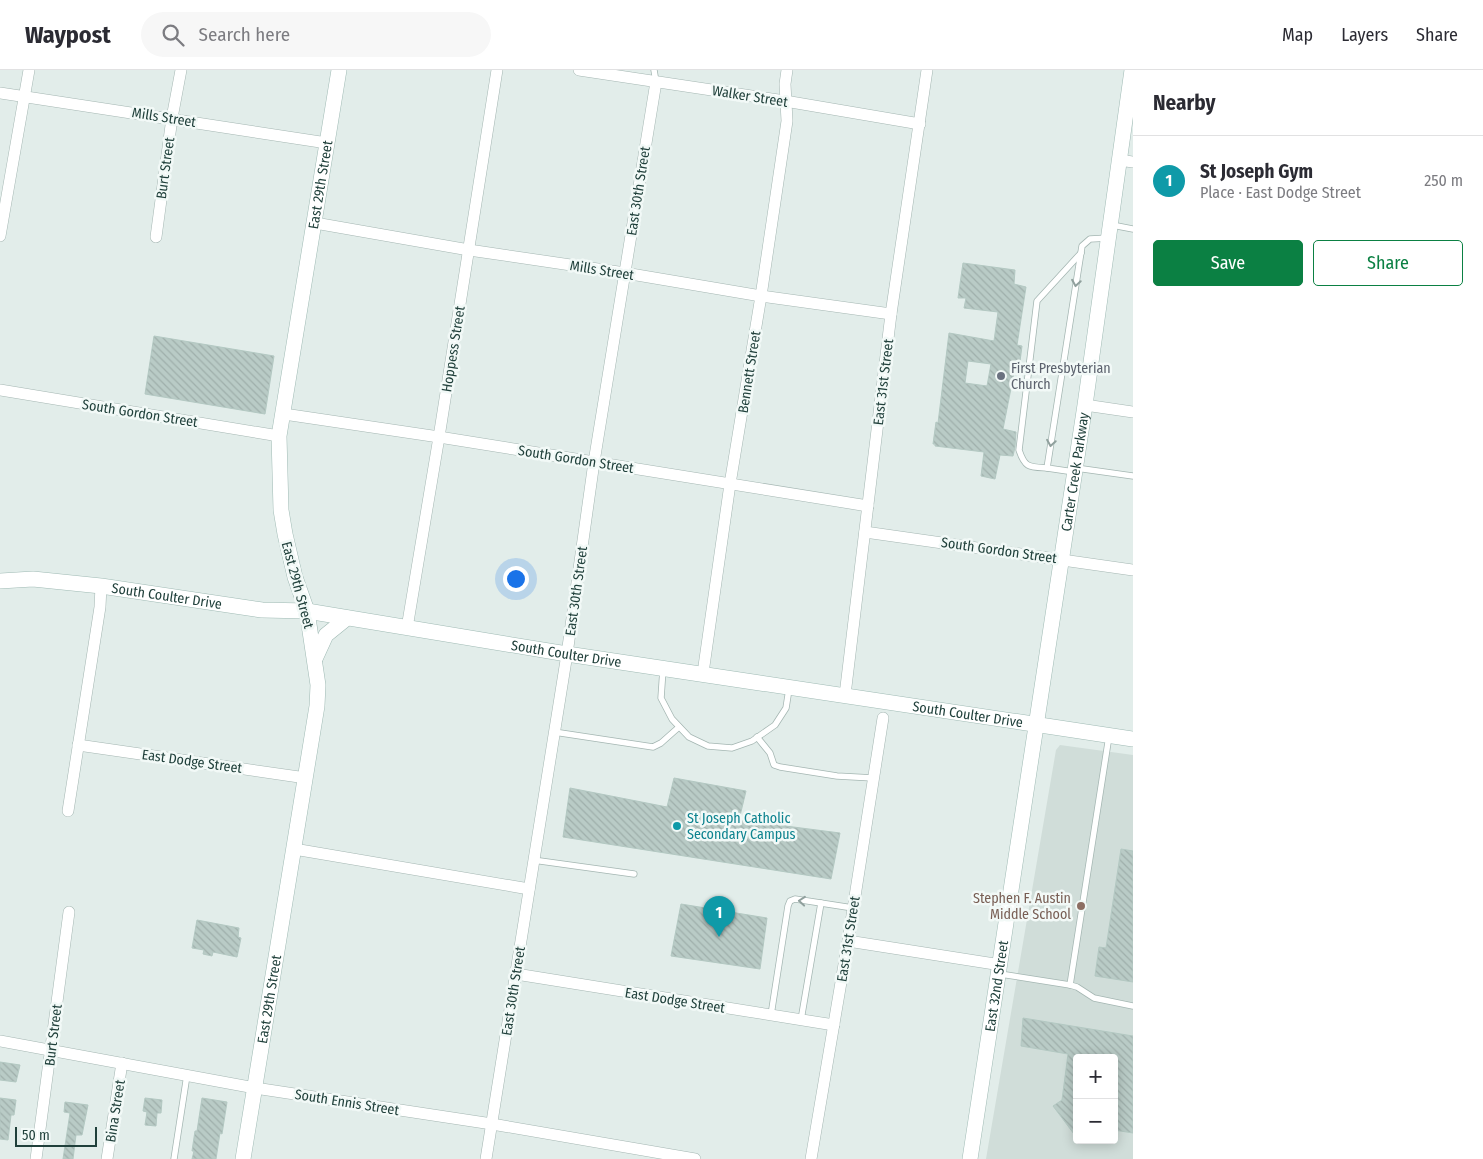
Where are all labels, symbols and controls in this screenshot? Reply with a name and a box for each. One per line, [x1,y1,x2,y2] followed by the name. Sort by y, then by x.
[141,12,491,57] search box
[25,21,111,49] text: Waypost
[159,21,187,49] icon: search
[199,23,290,46] text: Search here
[1282,24,1313,46] text: Map
[1341,24,1388,46] text: Layers
[1416,24,1458,46] text: Share
[711,82,789,111] street label: Walker Street
[1153,90,1215,116] text: Nearby
[131,104,198,131] street label: Mills Street
[153,136,178,200] street label: Burt Street
[305,139,336,230] street label: East 29th Street
[623,145,654,237] street label: East 30th Street
[1200,160,1313,183] text: St Joseph Gym
[1166,171,1172,190] text: 1
[1424,171,1463,190] text: 250 m
[1200,183,1361,202] text: Place · East Dodge Street
[1153,240,1303,286] button: Save
[1313,240,1463,286] button: Share
[569,257,636,284] street label: Mills Street
[1071,279,1082,287] one-way arrow
[438,304,469,393] street label: Hoppess Street
[735,329,764,414] street label: Bennett Street
[870,338,897,426] street label: East 31st Street
[1011,360,1111,393] place label: First Presbyterian Church
[995,370,1007,382] marker: First Presbyterian Church
[81,396,199,431] street label: South Gordon Street
[1058,411,1093,533] street label: Carter Creek Parkway
[1046,440,1057,448] one-way arrow
[517,442,635,477] street label: South Gordon Street
[940,534,1058,567] street label: South Gordon Street
[278,540,317,631] street label: East 29th Street
[562,545,591,637] street label: East 30th Street
[503,566,529,592] your location
[110,580,223,613] street label: South Coulter Drive
[510,637,623,671] street label: South Coulter Drive
[911,698,1024,731] street label: South Coulter Drive
[141,746,244,777] street label: East Dodge Street
[687,810,795,843] place label: St Joseph Catholic Secondary Campus
[671,820,683,832] marker: St Joseph Catholic Secondary Campus
[973,890,1071,923] place label: Stephen F. Austin Middle School
[797,895,805,906] one-way arrow
[833,895,864,983] street label: East 31st Street
[703,896,735,937] pin: 1
[1075,900,1087,912] marker: Stephen F. Austin Middle School
[982,939,1012,1033] street label: East 32nd Street
[498,945,529,1037] street label: East 30th Street
[254,953,285,1045] street label: East 29th Street
[624,984,727,1017] street label: East Dodge Street
[41,1003,66,1067] street label: Burt Street
[1073,1054,1118,1144] map controls
[1073,1054,1118,1099] button: +
[102,1078,129,1144] street label: Bina Street
[294,1086,401,1119] street label: South Ennis Street
[1073,1099,1118,1144] button: −
[15,1124,98,1147] scale bar
[22,1127,50,1144] text: 50 m

